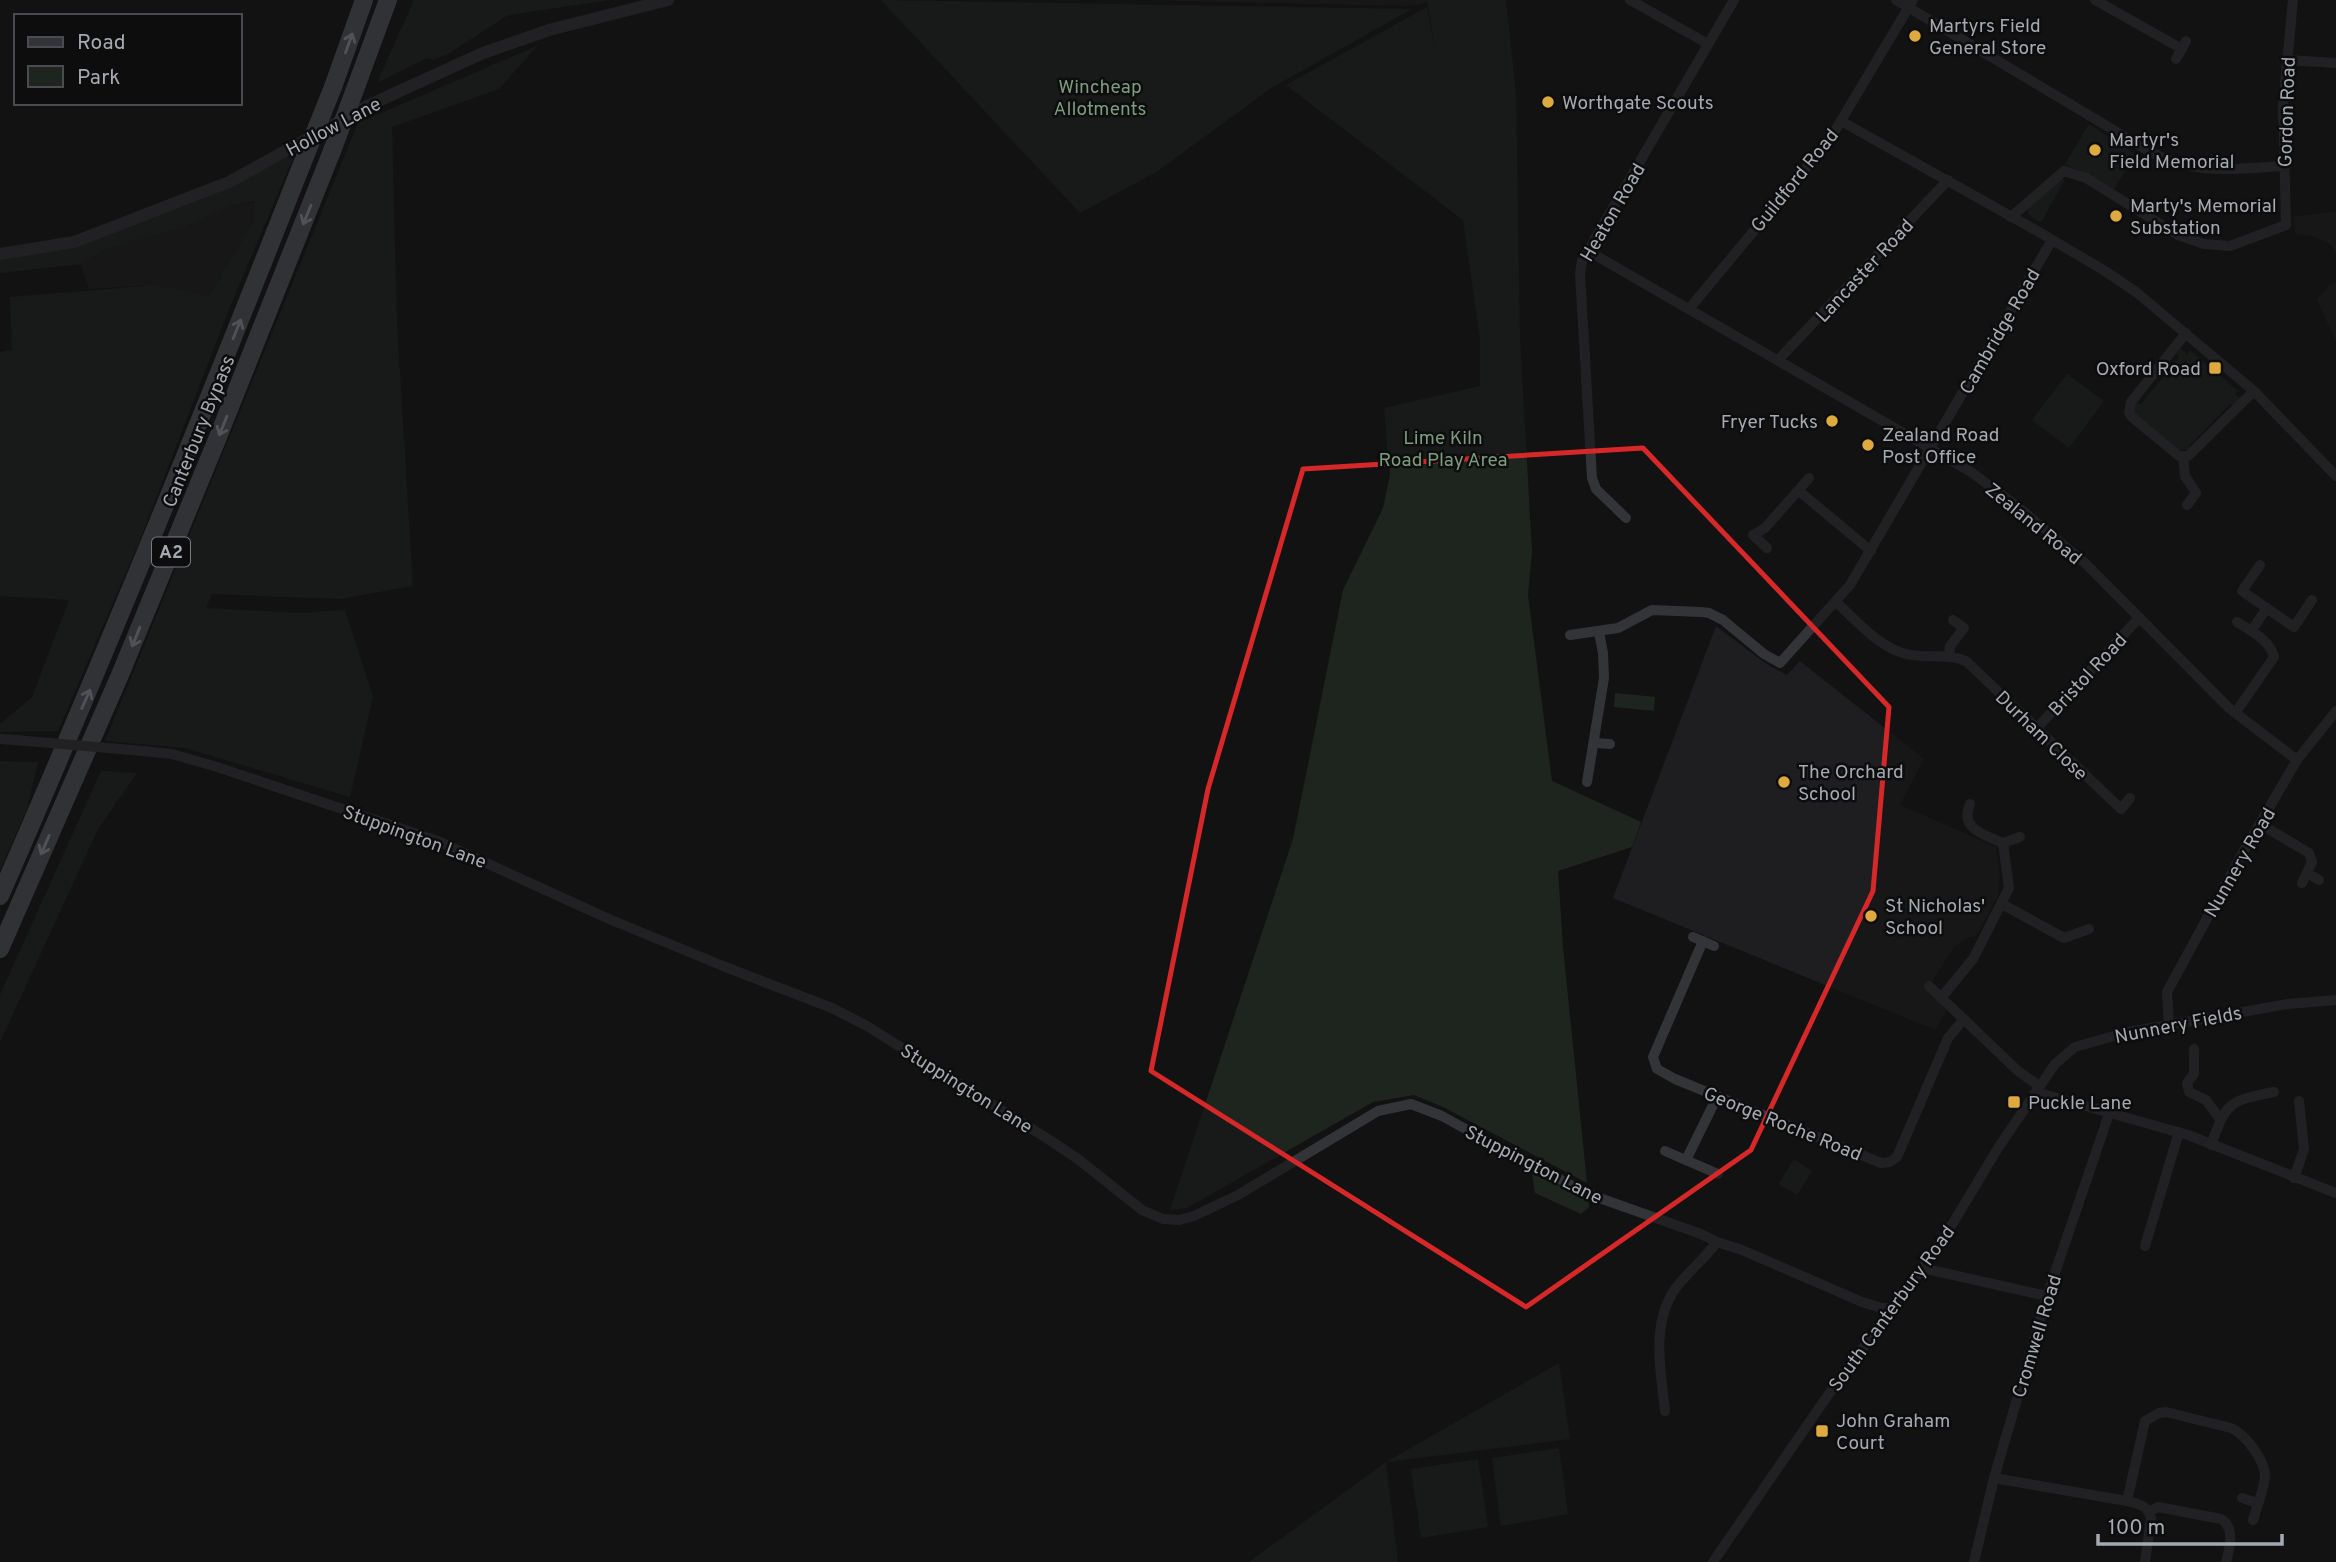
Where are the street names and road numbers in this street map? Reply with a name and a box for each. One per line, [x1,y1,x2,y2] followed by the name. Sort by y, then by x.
[2274,56,2302,168] street label: Gordon Road
[282,93,386,163] street label: Hollow Lane
[1746,124,1845,238] street label: Guildford Road
[1576,159,1652,267] street label: Heaton Road
[1811,214,1920,328] street label: Lancaster Road
[1955,265,2046,399] street label: Cambridge Road
[158,352,241,511] street label: Canterbury Bypass
[1980,478,2086,571] street label: Zealand Road
[152,538,190,566] road number: A2
[2044,629,2133,722] street label: Bristol Road
[1989,686,2092,787] street label: Durham Close
[339,801,490,875] street label: Stuppington Lane
[2200,804,2282,922] street label: Nunnery Road
[2113,1002,2244,1050] street label: Nunnery Fields
[895,1039,1036,1140] street label: Stuppington Lane
[1700,1082,1865,1168] street label: George Roche Road
[1460,1121,1606,1211] street label: Stuppington Lane
[1824,1221,1961,1397] street label: South Canterbury Road
[2008,1272,2068,1401] street label: Cromwell Road

